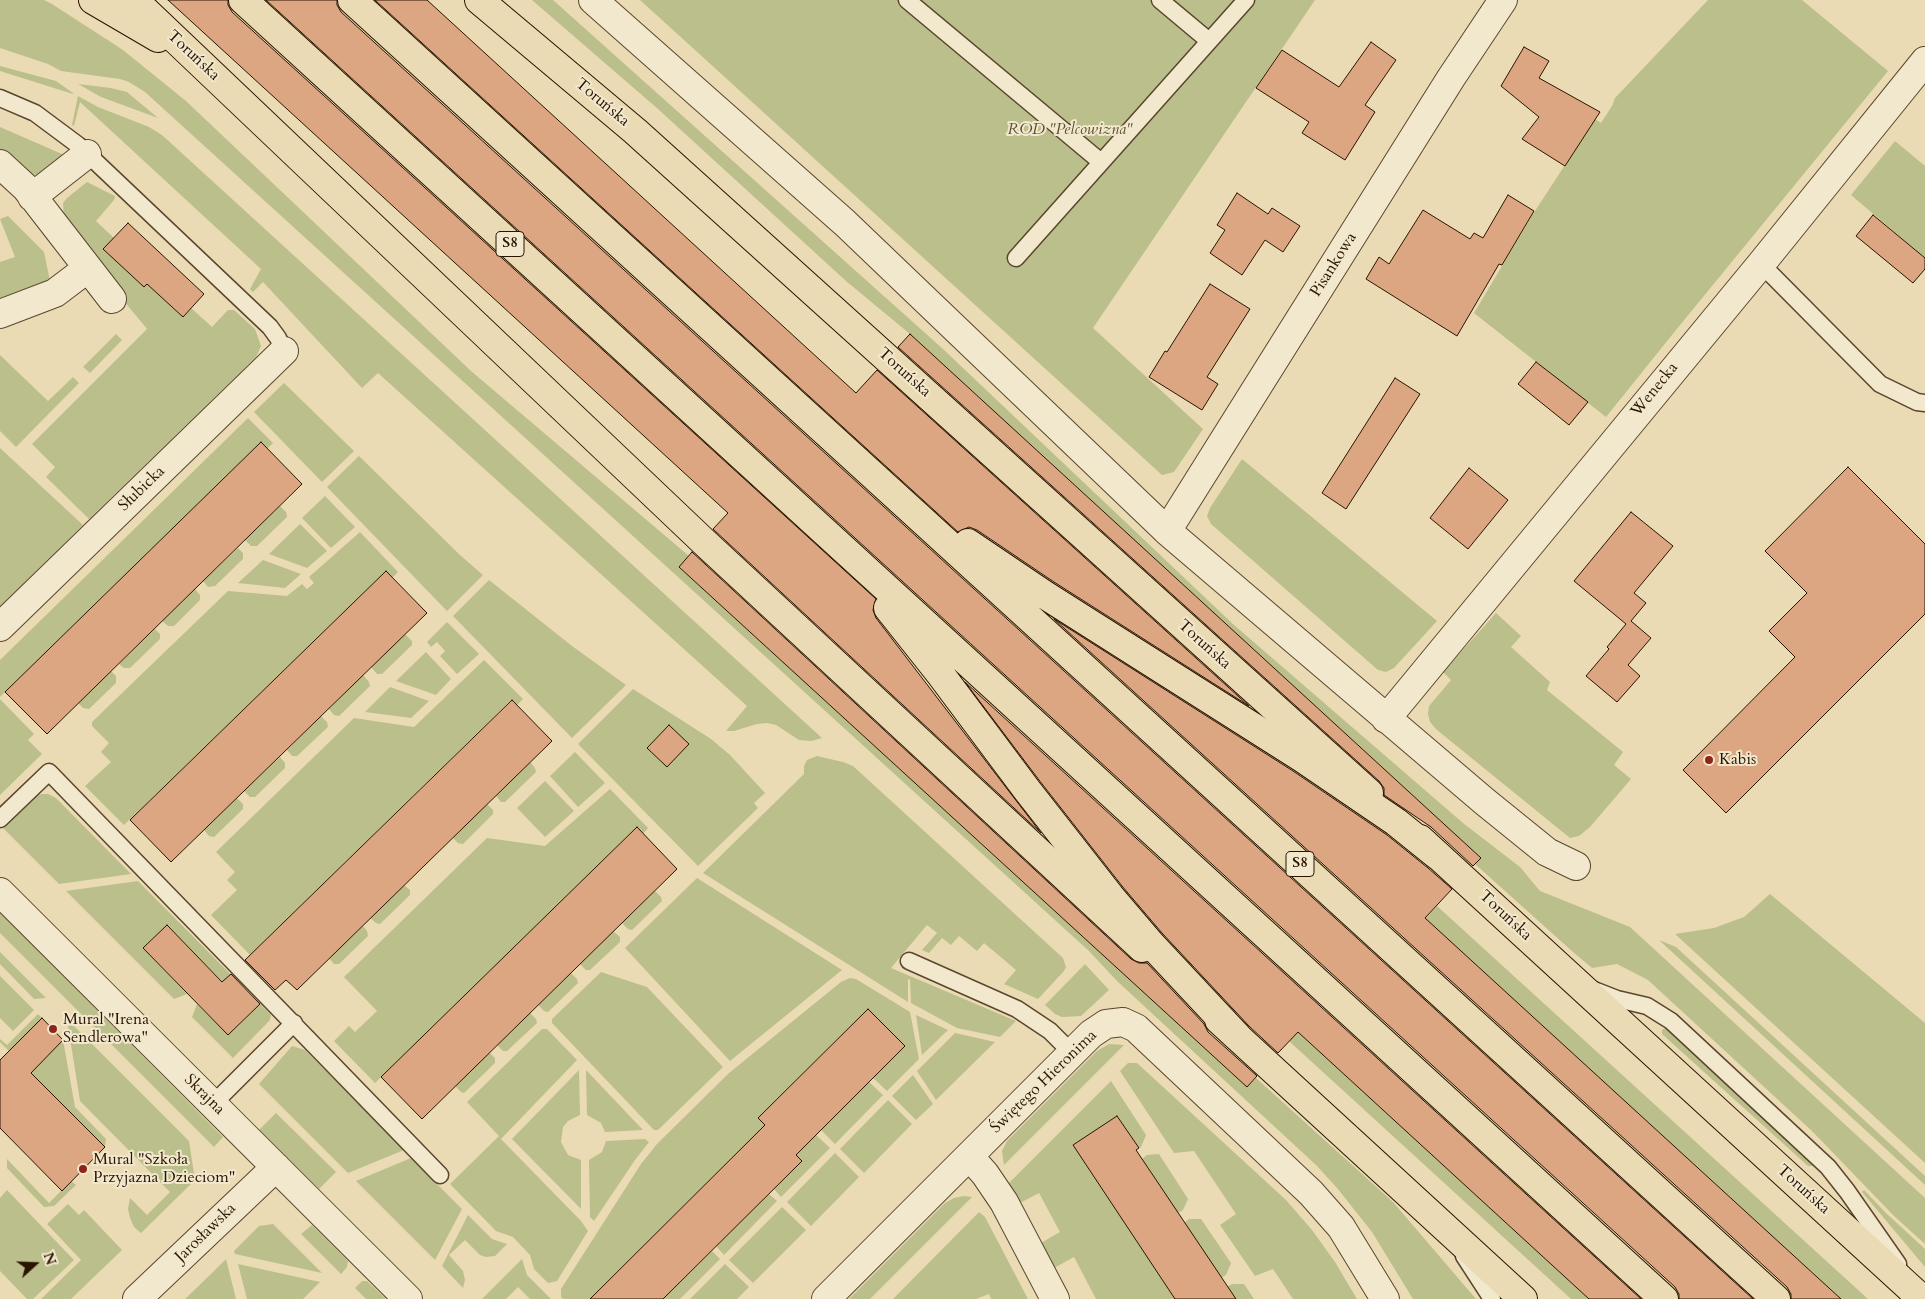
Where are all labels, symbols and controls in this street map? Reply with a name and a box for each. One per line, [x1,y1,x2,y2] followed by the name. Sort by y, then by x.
[163,27,223,85] street label: Toruńska
[571,75,633,131] street label: Toruńska
[1007,120,1133,140] park label: ROD "Pelcowizna"
[1307,229,1361,301] street label: Pisankowa
[496,232,524,256] road number: S8
[873,344,935,402] street label: Toruńska
[1627,359,1683,421] street label: Wenecka
[115,462,169,516] street label: Słubicka
[1173,616,1235,674] street label: Toruńska
[1719,750,1756,770] place label: Kabis
[1703,754,1715,766] marker: Kabis
[1286,852,1314,876] road number: S8
[1475,887,1535,945] street label: Toruńska
[63,1010,149,1048] place label: Mural "Irena Sendlerowa"
[47,1023,59,1035] marker: Mural "Irena Sendlerowa"
[987,1026,1101,1138] street label: Świętego Hieronima
[180,1071,228,1119] street label: Skrajna
[93,1150,235,1188] place label: Mural "Szkoła Przyjazna Dzieciom"
[1772,1161,1834,1219] street label: Toruńska
[77,1163,89,1175] marker: Mural "Szkoła Przyjazna Dzieciom"
[172,1199,240,1267] street label: Jarosławska
[10,1239,60,1289] north arrow
[39,1250,61,1268] text: N

